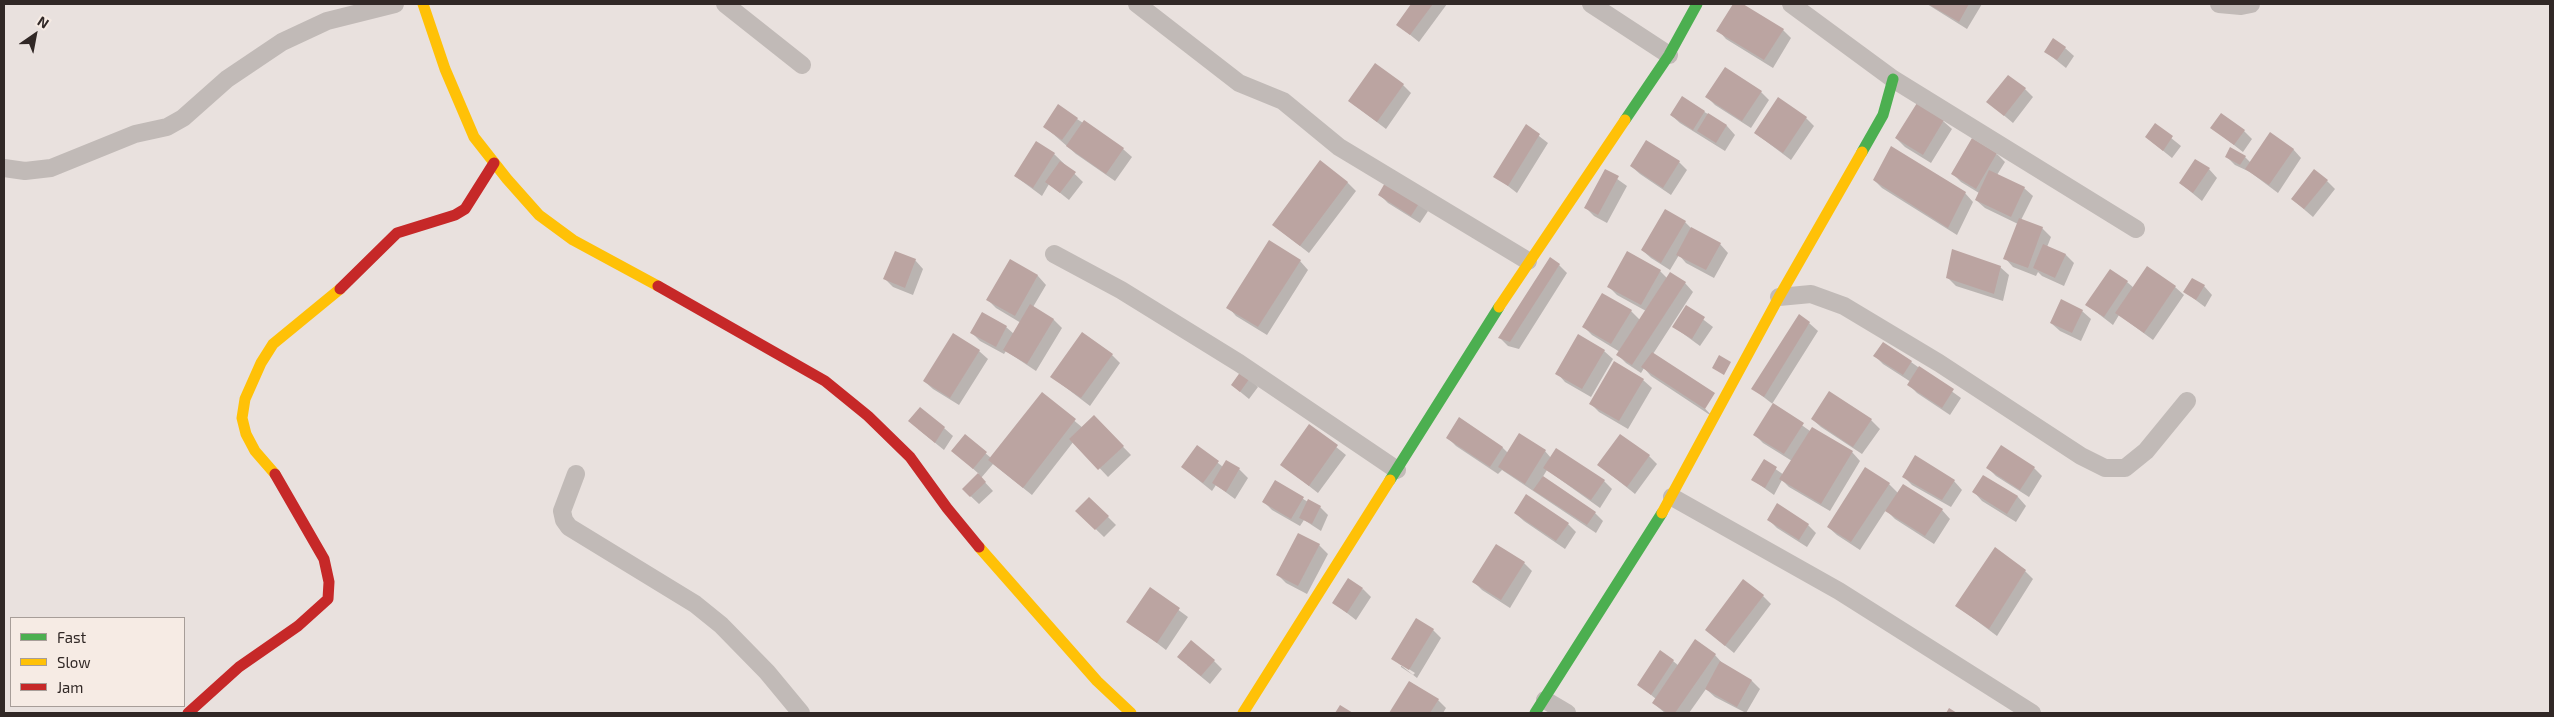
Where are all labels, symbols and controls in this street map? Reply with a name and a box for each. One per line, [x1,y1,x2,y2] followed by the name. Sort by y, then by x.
[10,10,60,60] north arrow
[35,12,52,32] text: N
[10,617,185,707] legend
[57,628,86,646] text: Fast
[57,653,91,671] text: Slow
[57,678,83,696] text: Jam

